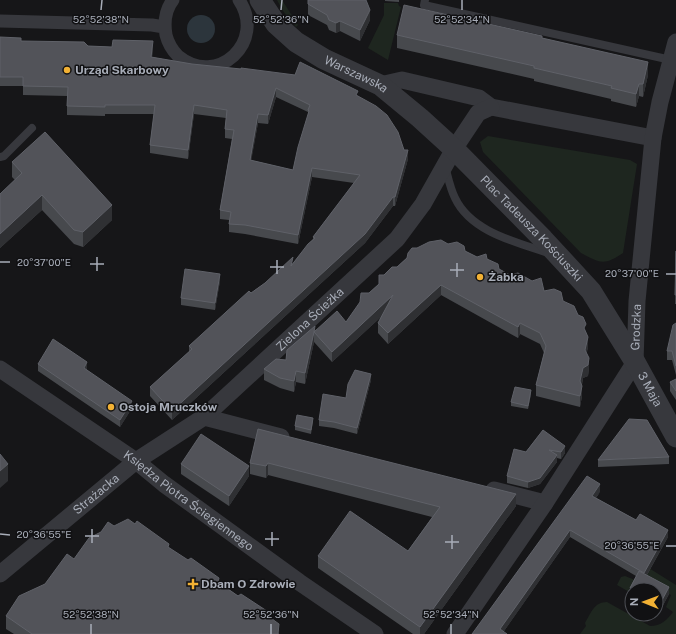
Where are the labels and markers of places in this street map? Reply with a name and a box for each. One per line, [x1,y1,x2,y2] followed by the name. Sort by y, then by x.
[75,63,169,77] place label: Urząd Skarbowy
[62,65,72,75] marker: Urząd Skarbowy
[488,270,524,284] place label: Żabka
[475,272,485,282] marker: Żabka
[119,400,218,414] place label: Ostoja Mruczków
[106,402,116,412] marker: Ostoja Mruczków
[201,577,296,591] place label: Dbam O Zdrowie
[188,579,198,589] marker: Dbam O Zdrowie

